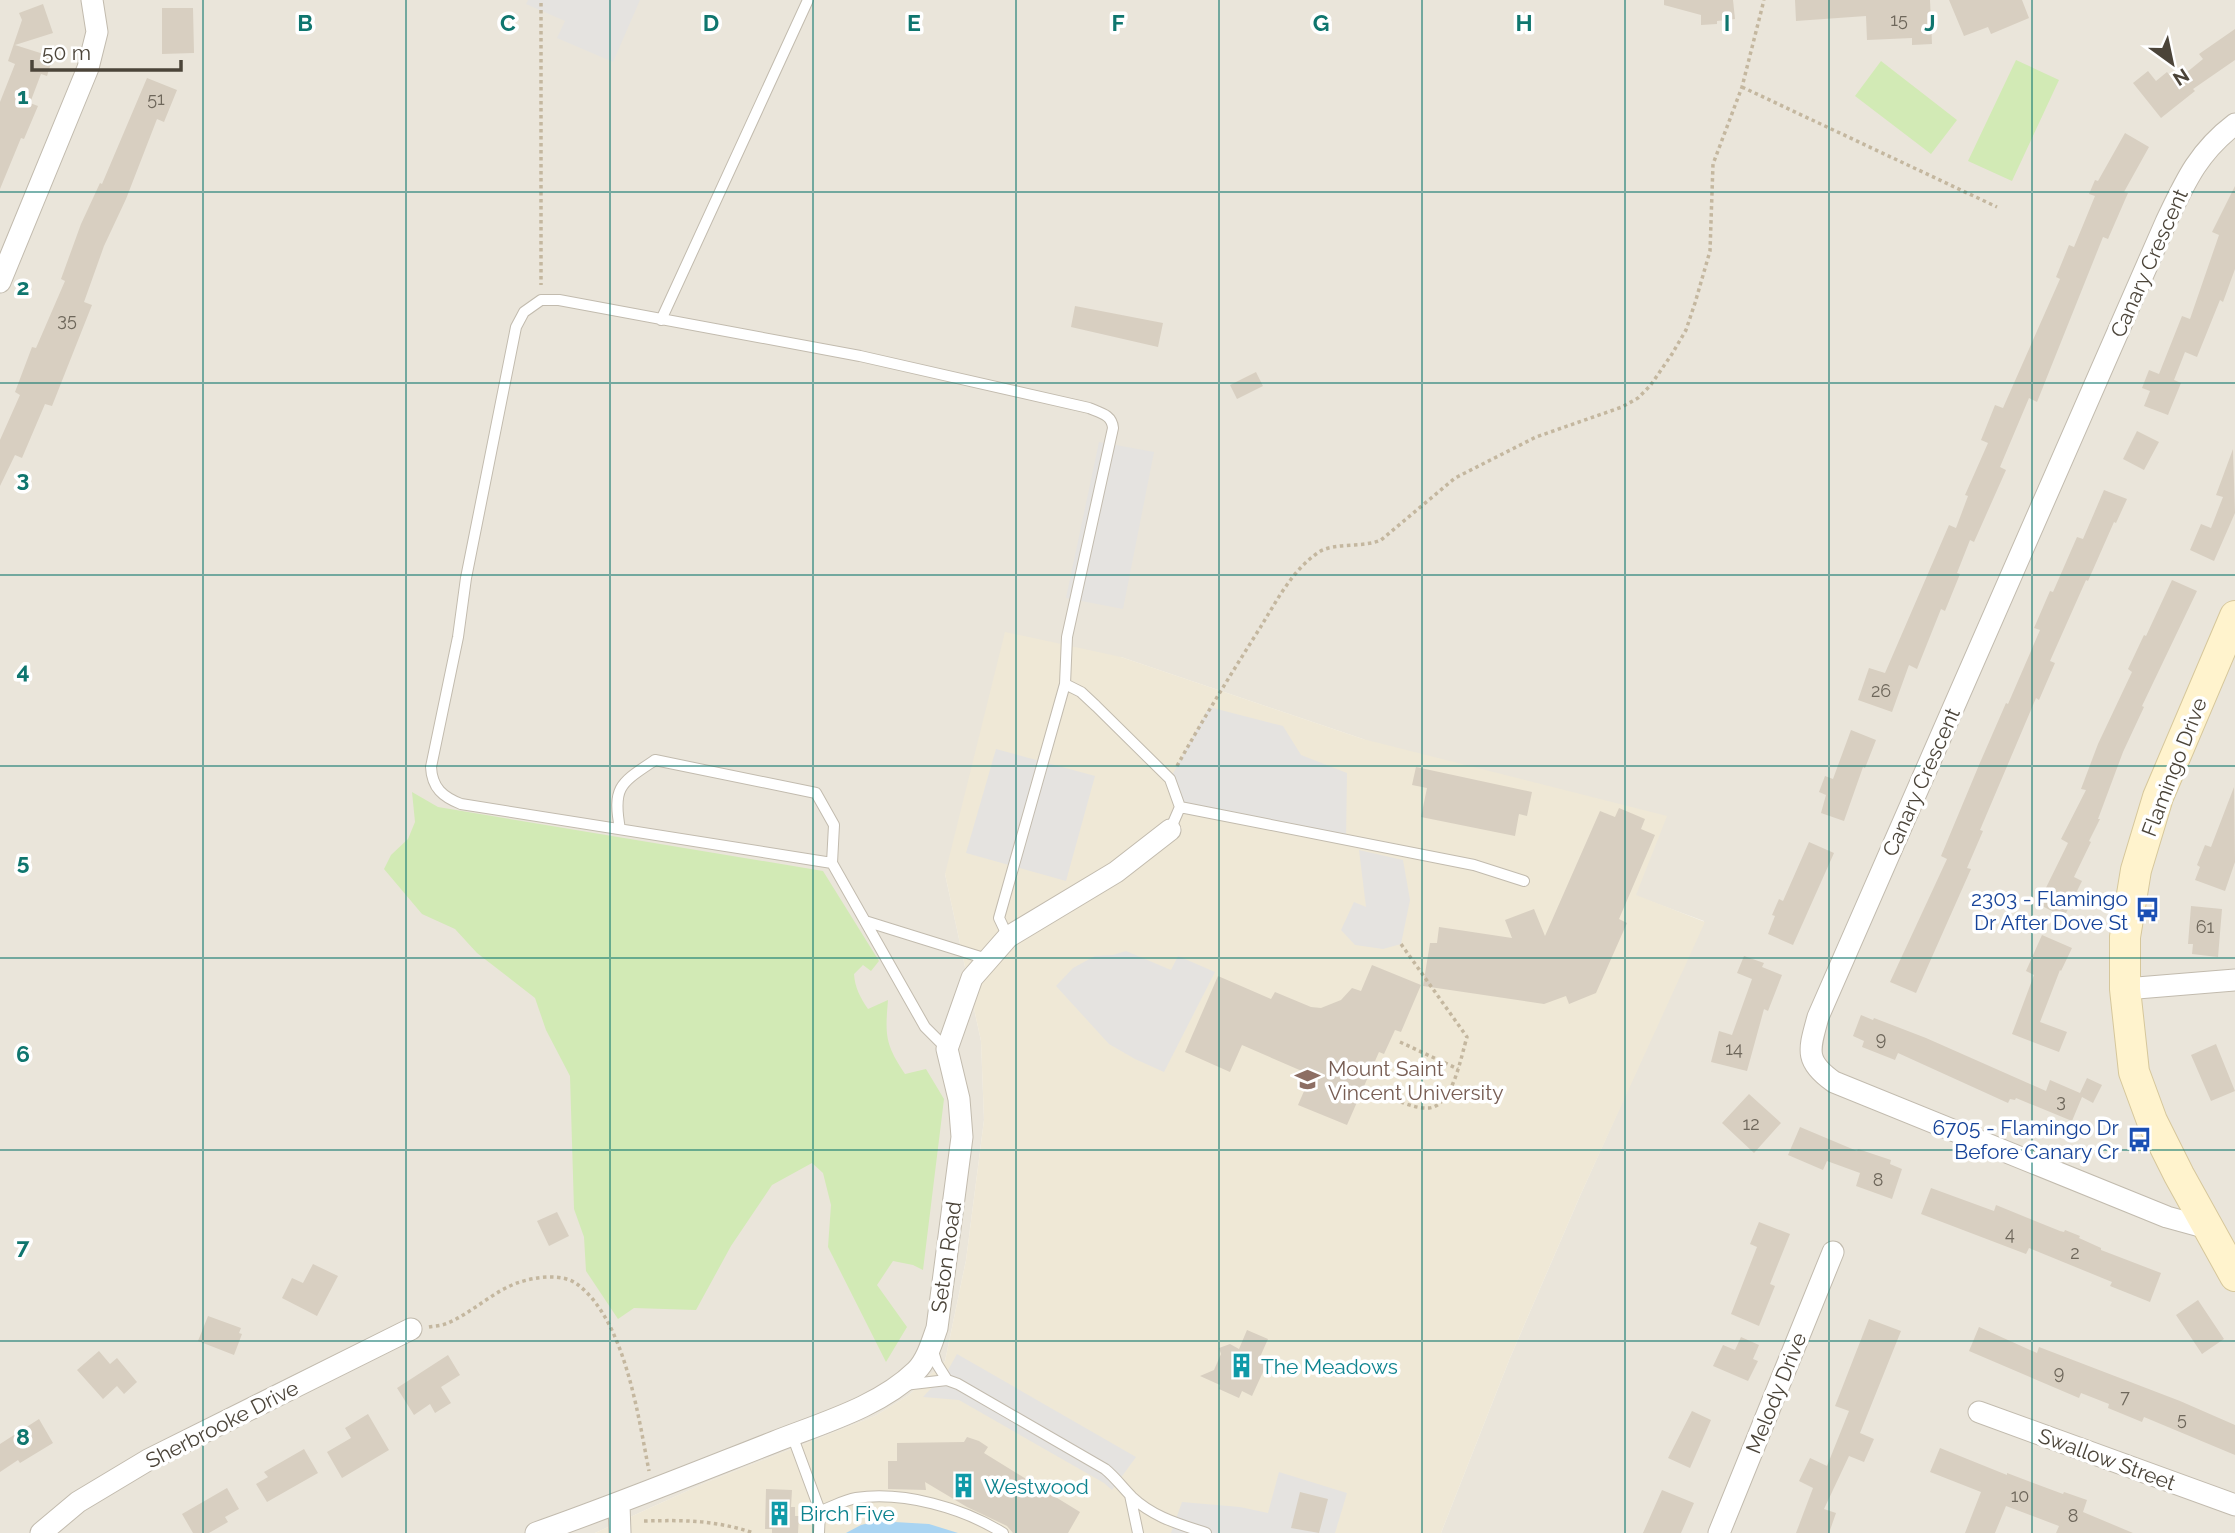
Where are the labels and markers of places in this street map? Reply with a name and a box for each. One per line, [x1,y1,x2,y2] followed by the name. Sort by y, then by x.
[1971,886,2128,935] place label: 2303 - Flamingo Dr After Dove St
[2134,896,2162,924] bus stop icon: 2303 - Flamingo Dr After Dove St
[1328,1056,1504,1105] place label: Mount Saint Vincent University
[1294,1066,1322,1094] school or university icon: Mount Saint Vincent University
[1932,1115,2120,1164] place label: 6705 - Flamingo Dr Before Canary Cr
[2125,1125,2153,1153] bus stop icon: 6705 - Flamingo Dr Before Canary Cr
[1227,1352,1255,1380] building icon: The Meadows
[1261,1354,1398,1379] place label: The Meadows
[950,1472,978,1500] building icon: Westwood
[984,1474,1089,1499] place label: Westwood
[766,1499,794,1527] building icon: Birch Five
[800,1501,895,1526] place label: Birch Five

